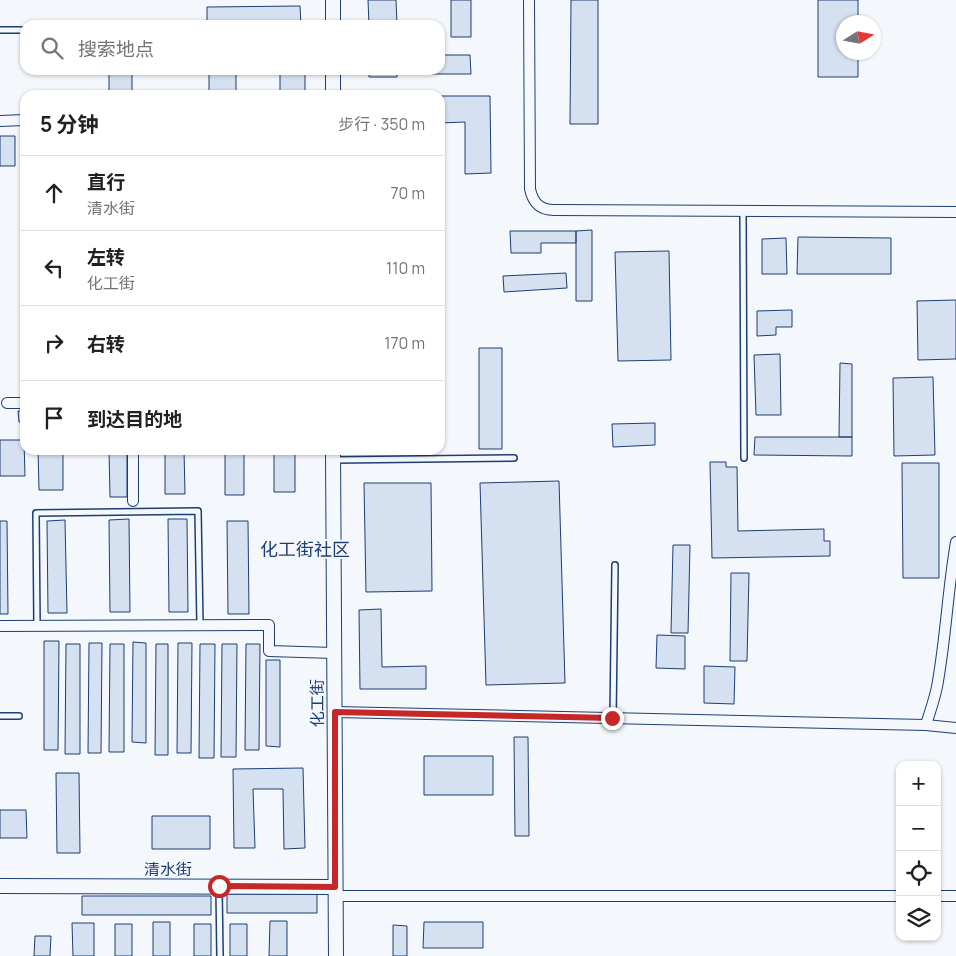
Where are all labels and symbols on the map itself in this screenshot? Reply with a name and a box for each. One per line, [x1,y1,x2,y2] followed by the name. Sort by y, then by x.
[836,15,881,60] north arrow
[260,537,350,561] district label: 化工街社区
[306,679,328,727] street label: 化工街
[601,707,624,730] route end
[144,858,192,880] street label: 清水街
[208,875,231,898] route start

